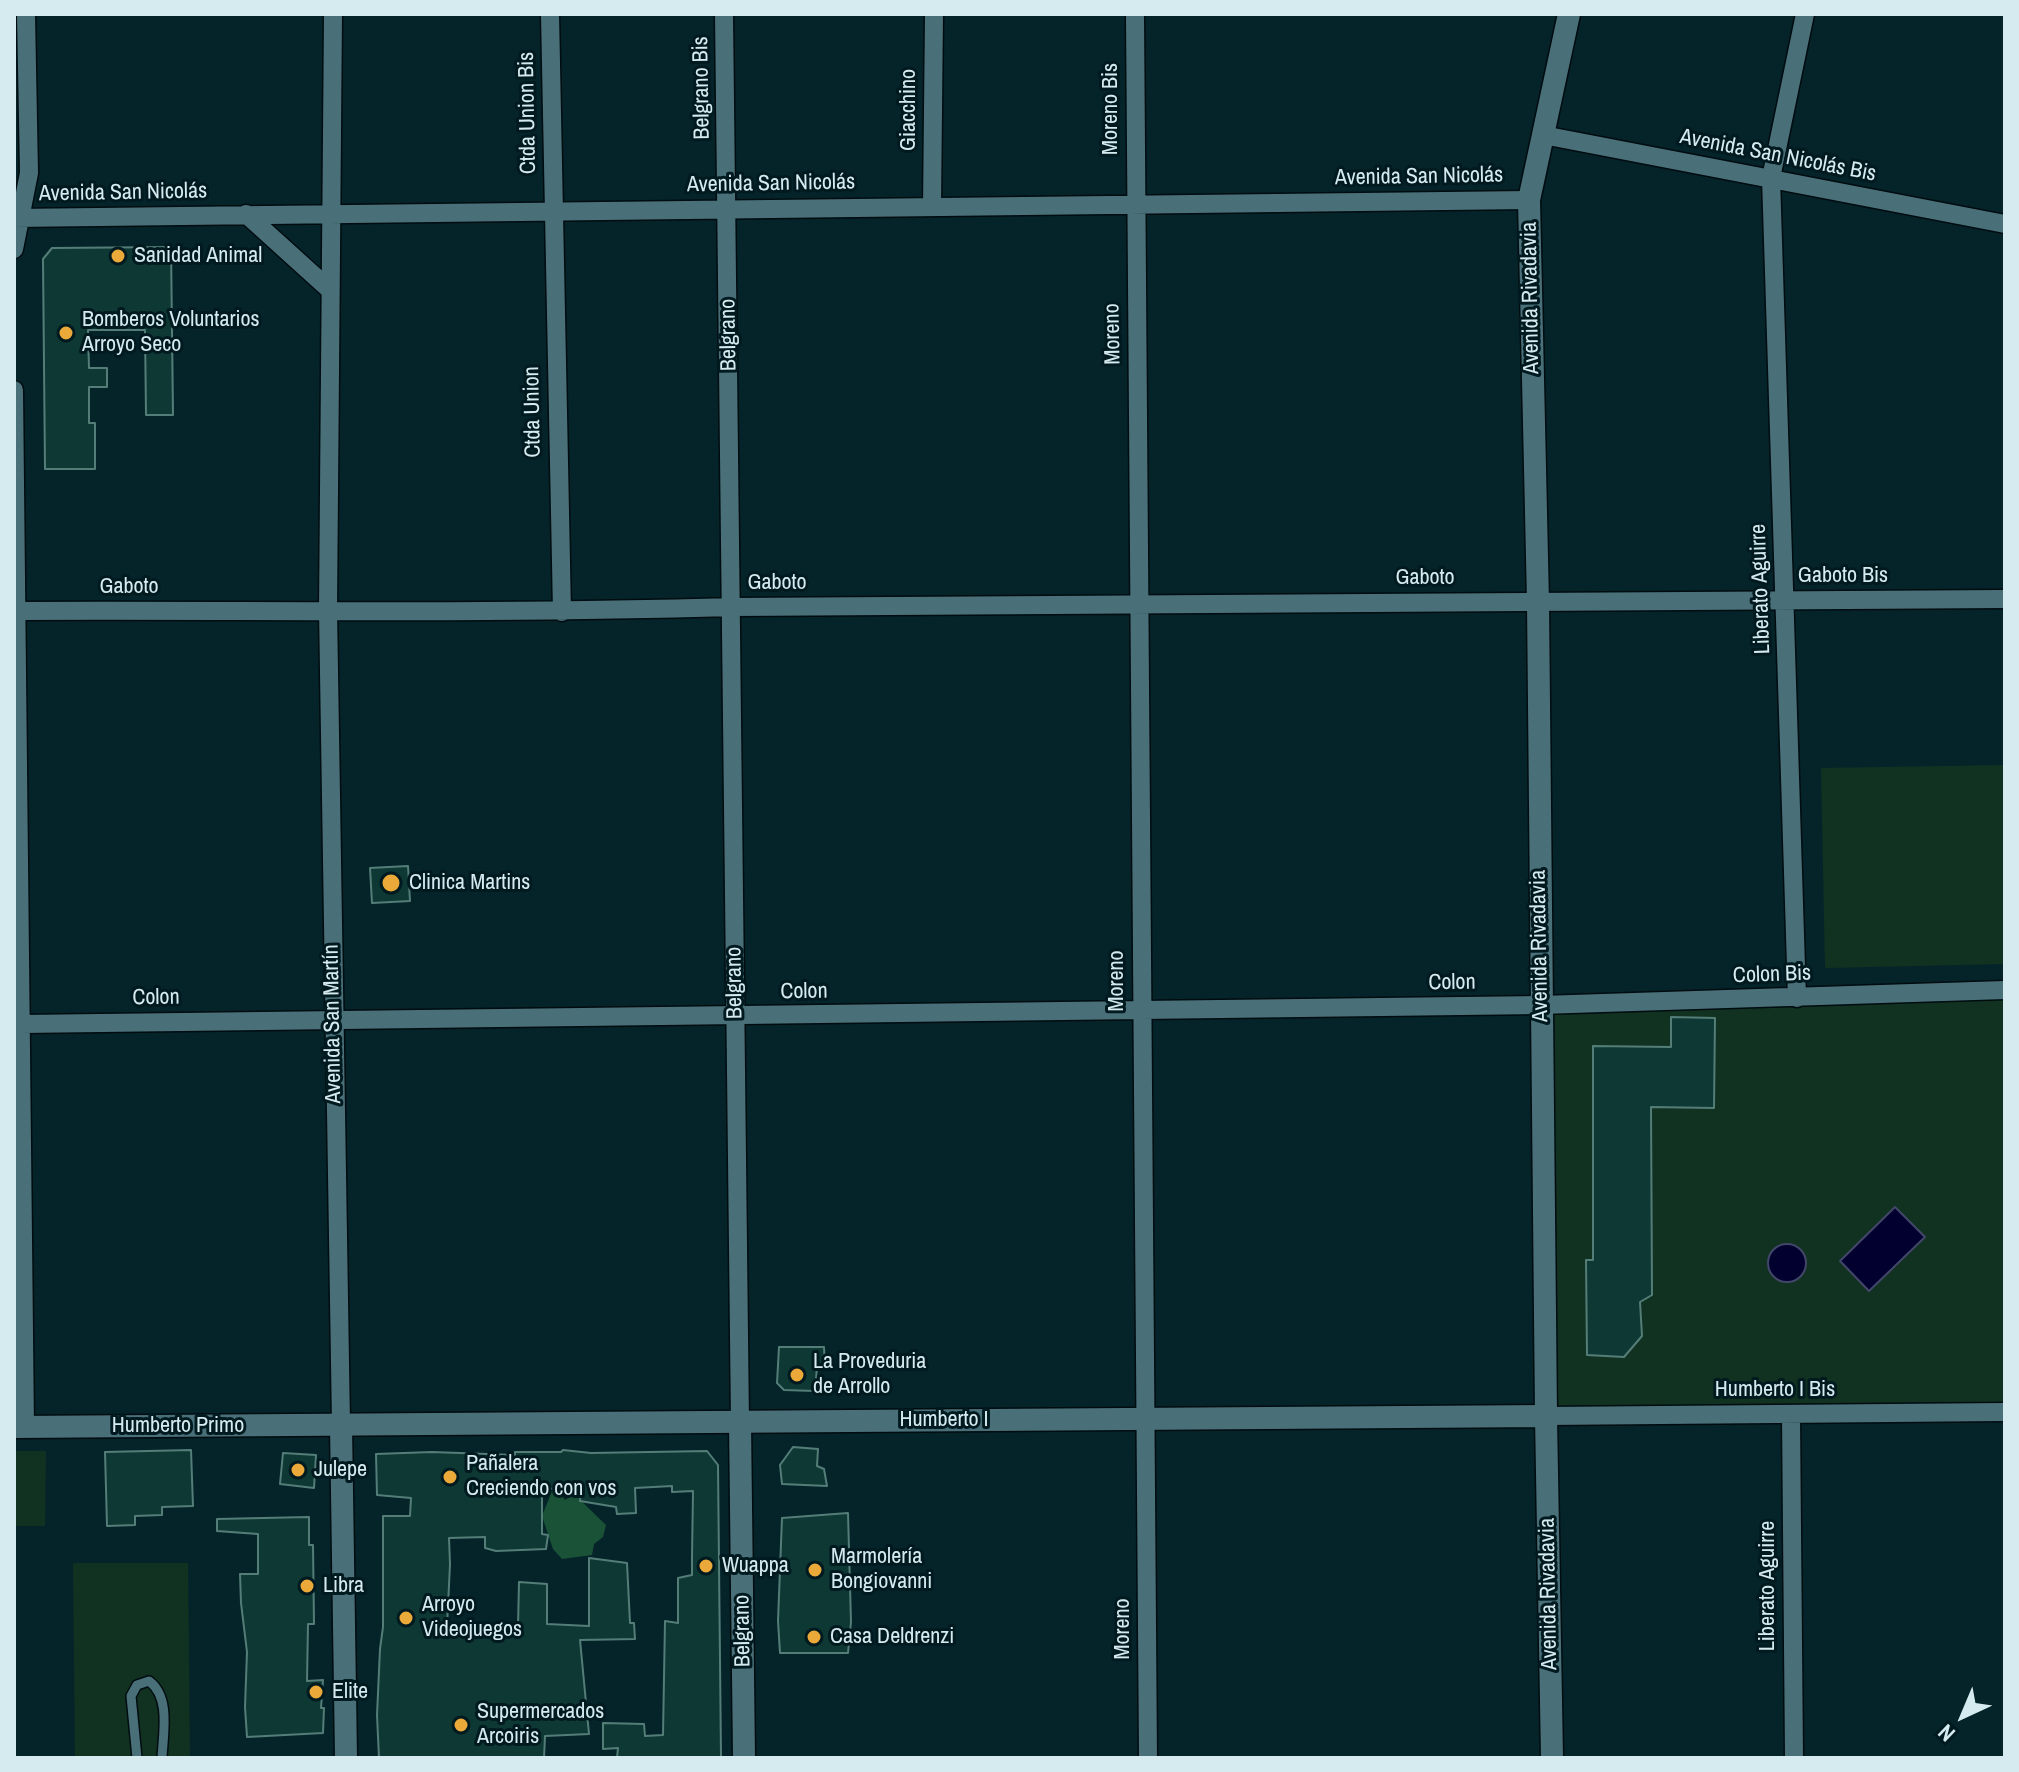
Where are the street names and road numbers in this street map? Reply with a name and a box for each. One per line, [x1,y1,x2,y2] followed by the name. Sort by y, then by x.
[688,36,716,140] street label: Belgrano Bis
[514,52,542,174] street label: Ctda Union Bis
[1098,63,1124,155] street label: Moreno Bis
[896,69,922,151] street label: Giacchino
[1678,124,1878,188] street label: Avenida San Nicolás Bis
[1335,162,1503,192] street label: Avenida San Nicolás
[687,169,855,199] street label: Avenida San Nicolás
[39,178,207,208] street label: Avenida San Nicolás
[1516,222,1546,374] street label: Avenida Rivadavia
[715,299,743,371] street label: Belgrano
[1099,303,1127,365] street label: Moreno
[519,366,547,458] street label: Ctda Union
[1746,523,1776,655] street label: Liberato Aguirre
[1798,563,1888,589] street label: Gaboto Bis
[1395,565,1455,591] street label: Gaboto
[747,570,807,596] street label: Gaboto
[99,574,159,600] street label: Gaboto
[1525,870,1555,1022] street label: Avenida Rivadavia
[318,944,348,1104] street label: Avenida San Martín
[721,947,749,1019] street label: Belgrano
[1104,950,1130,1012] street label: Moreno
[1732,960,1812,990] street label: Colon Bis
[1428,969,1476,997] street label: Colon
[780,978,828,1006] street label: Colon
[132,984,180,1012] street label: Colon
[1715,1377,1835,1403] street label: Humberto I Bis
[899,1407,989,1433] street label: Humberto I
[112,1413,244,1439] street label: Humberto Primo
[1534,1518,1564,1670] street label: Avenida Rivadavia
[1755,1521,1781,1651] street label: Liberato Aguirre
[729,1595,757,1667] street label: Belgrano
[1110,1598,1136,1660] street label: Moreno

